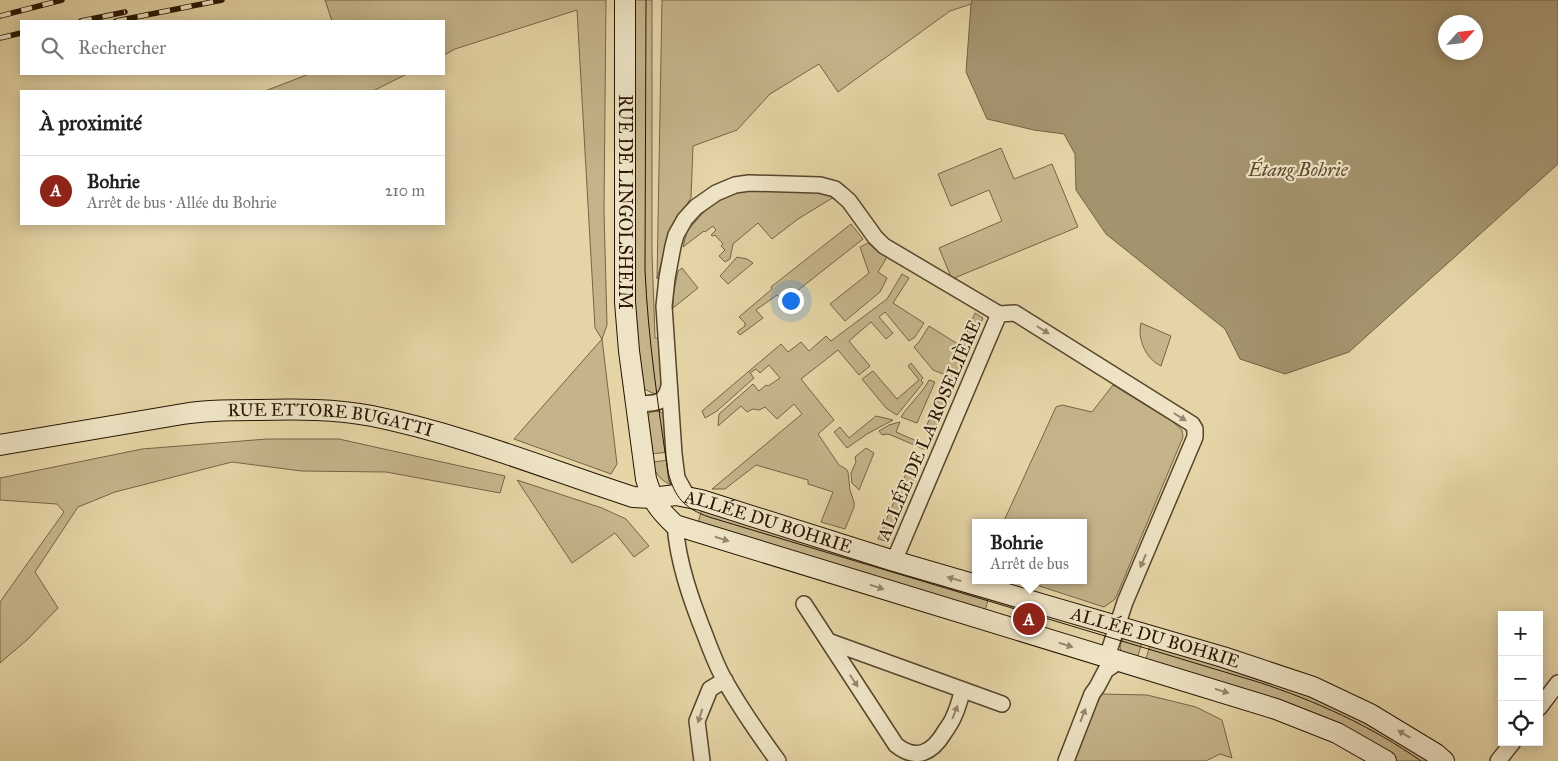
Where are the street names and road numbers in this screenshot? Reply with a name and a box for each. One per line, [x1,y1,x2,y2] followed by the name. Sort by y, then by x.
[614,94,636,310] street label: RUE DE LINGOLSHEIM
[870,315,986,545] street label: ALLÉE DE LA ROSELIÈRE
[227,399,436,441] street label: RUE ETTORE BUGATTI
[681,486,855,558] street label: ALLÉE DU BOHRIE
[1067,602,1243,673] street label: ALLÉE DU BOHRIE

